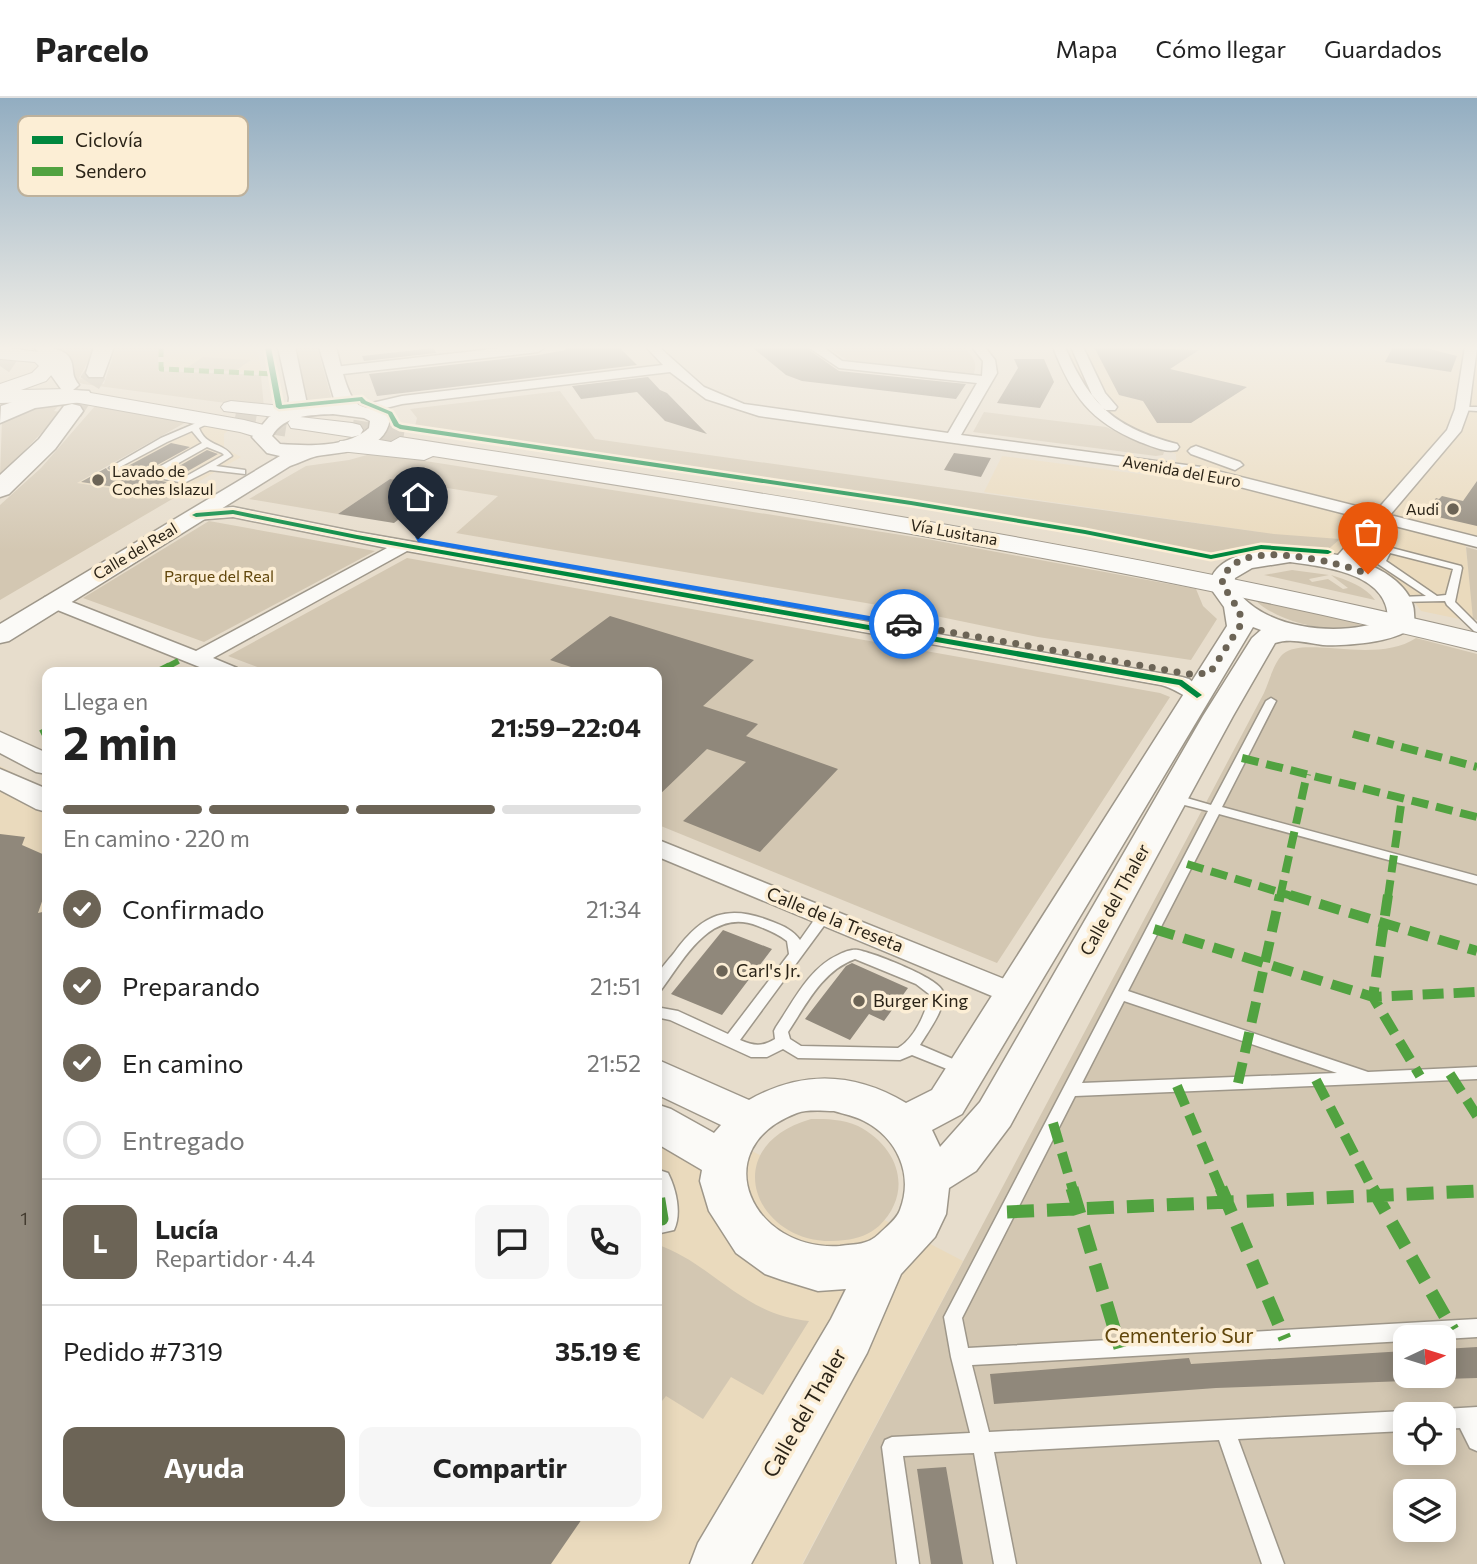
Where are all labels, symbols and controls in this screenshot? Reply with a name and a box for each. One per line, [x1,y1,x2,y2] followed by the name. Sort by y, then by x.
[35,28,149,69] text: Parcelo
[1055,34,1118,63] text: Mapa
[1156,34,1286,63] text: Cómo llegar
[1324,34,1442,63] text: Guardados
[18,116,248,196] legend
[75,128,143,151] text: Ciclovía
[75,159,147,182] text: Sendero
[1122,451,1243,490] street label: Avenida del Euro
[112,461,214,498] place label: Lavado de Coches Islazul
[388,467,448,539] pin
[90,472,106,488] marker: Lavado de Coches Islazul
[399,478,437,516] icon: home
[1406,499,1439,518] place label: Audi
[1445,501,1461,517] marker: Audi
[1338,502,1398,574] pin
[1349,513,1387,551] icon: bag
[909,514,999,549] street label: Vía Lusitana
[89,518,180,583] street label: Calle del Real
[164,566,274,585] park label: Parque del Real
[869,589,939,659] courier
[885,605,923,643] icon: car
[63,687,148,715] text: Llega en
[491,711,641,742] text: 21:59–22:04
[63,713,178,769] text: 2 min
[63,824,250,852] text: En camino · 220 m
[1074,840,1154,959] street label: Calle del Thaler
[764,882,907,956] street label: Calle de la Treseta
[63,890,101,928] icon: check
[122,893,264,924] text: Confirmado
[586,895,641,923] text: 21:34
[736,959,801,981] place label: Carl's Jr.
[714,963,730,979] marker: Carl's Jr.
[63,967,101,1005] icon: check
[122,970,260,1001] text: Preparando
[590,972,641,1000] text: 21:51
[873,989,969,1011] place label: Burger King
[851,993,867,1009] marker: Burger King
[63,1044,101,1082] icon: check
[122,1047,244,1078] text: En camino
[587,1049,641,1077] text: 21:52
[122,1124,245,1155] text: Entregado
[475,1205,549,1279] button: chat
[567,1205,641,1279] button: phone
[20,1207,28,1229] house number: 1
[155,1213,218,1244] text: Lucía
[92,1227,108,1258] text: L
[155,1244,315,1272] text: Repartidor · 4.4
[1104,1322,1254,1347] park label: Cementerio Sur
[1393,1325,1456,1388] north arrow
[1393,1325,1456,1542] map controls
[63,1335,223,1366] text: Pedido #7319
[555,1335,641,1366] text: 35.19 €
[757,1343,851,1481] street label: Calle del Thaler
[1393,1402,1456,1465] button: locate
[63,1427,345,1507] button: Ayuda
[359,1427,641,1507] button: Compartir
[1393,1479,1456,1542] button: layers

